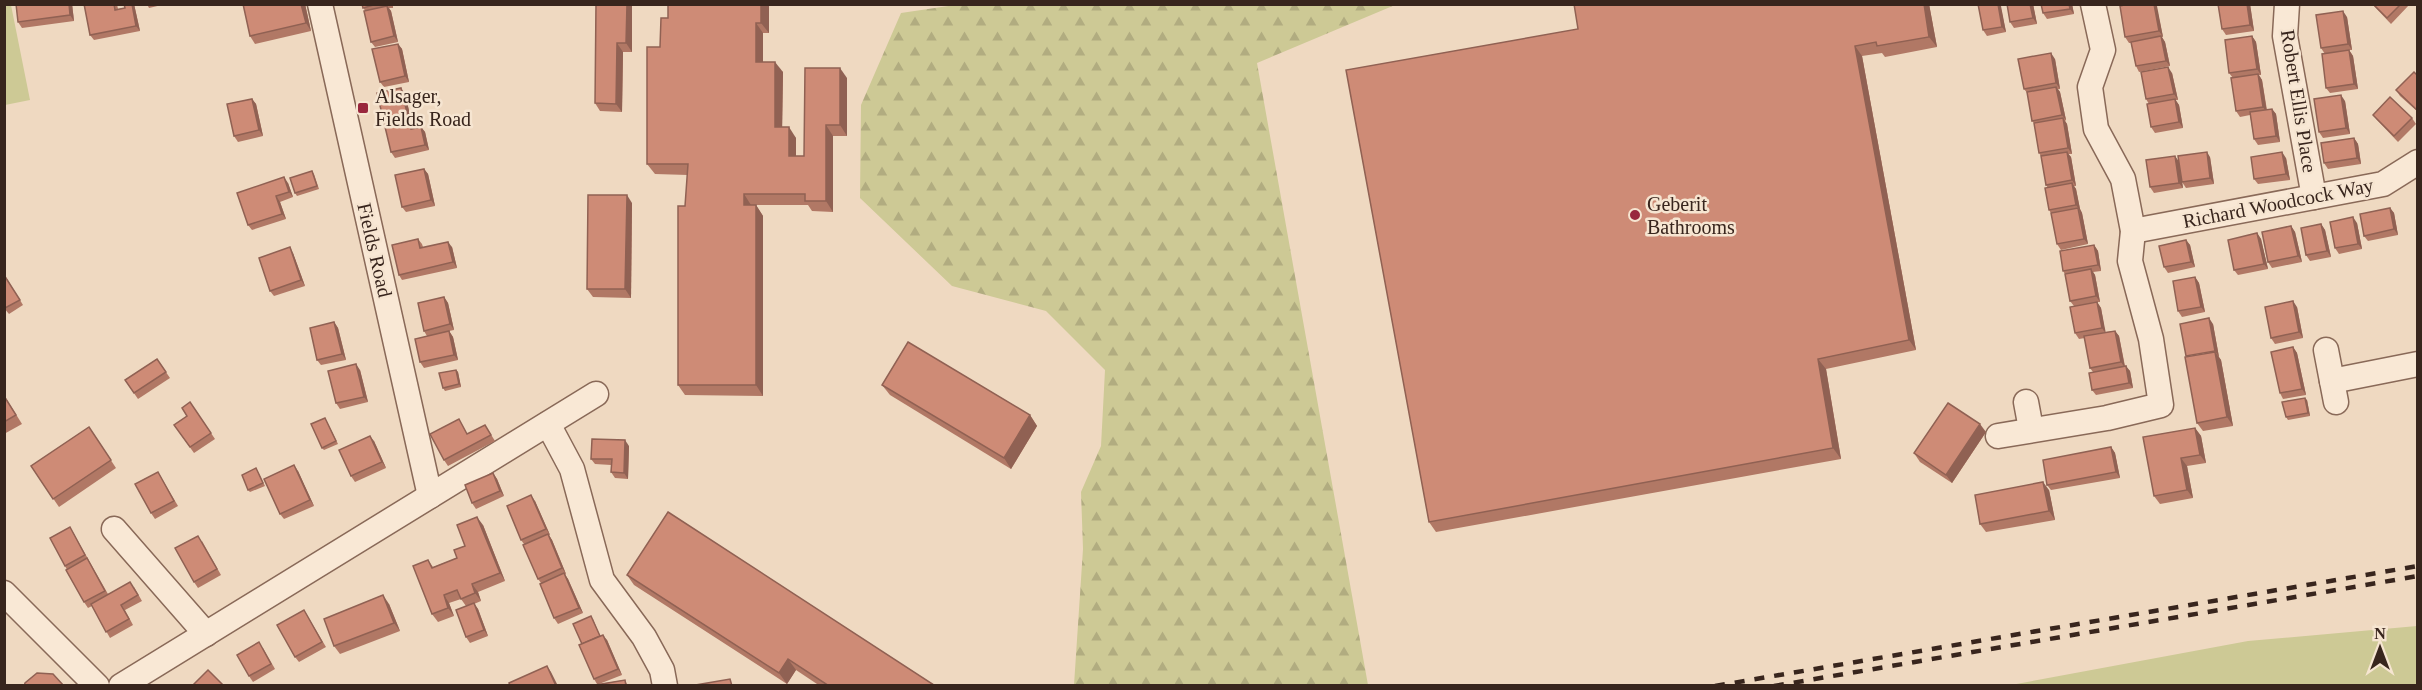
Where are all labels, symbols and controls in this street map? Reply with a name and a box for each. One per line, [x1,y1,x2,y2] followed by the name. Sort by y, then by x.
[2277,28,2321,174] street label: Robert Ellis Place
[375,85,471,130] place label: Alsager, Fields Road
[356,101,370,115] marker: Alsager, Fields Road
[2181,174,2375,233] street label: Richard Woodcock Way
[1647,193,1735,238] place label: Geberit Bathrooms
[353,201,397,299] street label: Fields Road
[1628,208,1642,222] marker: Geberit Bathrooms
[2350,618,2410,678] north arrow
[2374,625,2386,642] text: N

